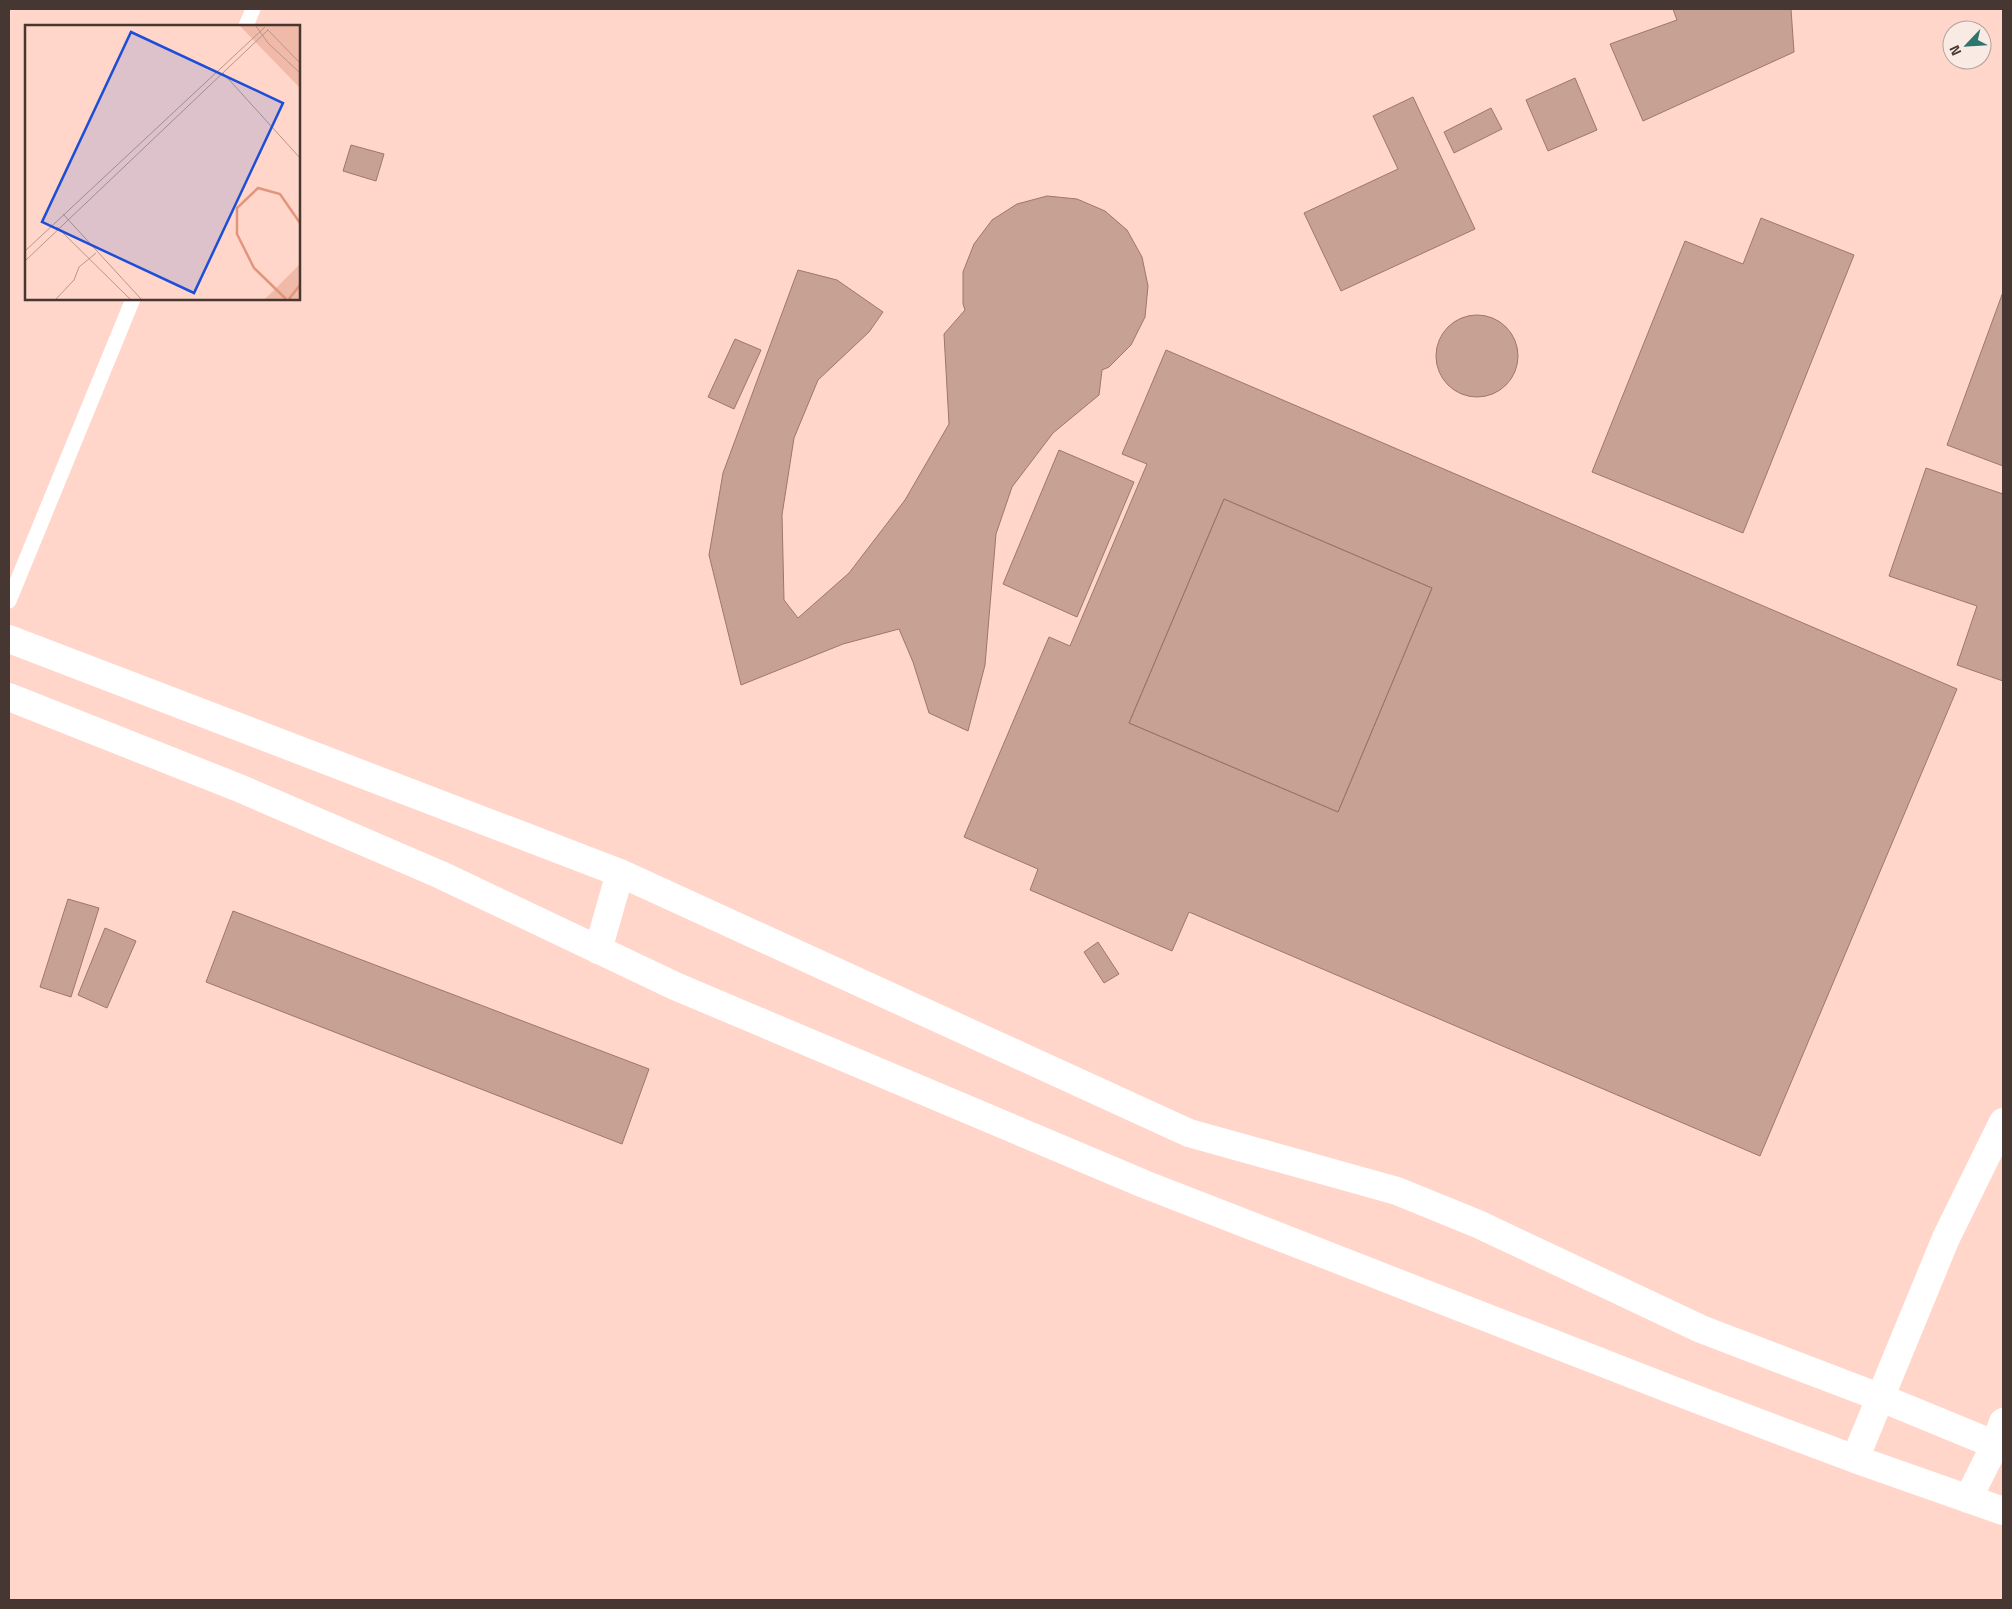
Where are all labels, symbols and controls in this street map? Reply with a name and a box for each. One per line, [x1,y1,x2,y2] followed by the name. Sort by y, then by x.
[1942,20,1992,70] north arrow
[25,25,300,300] inset map
[1943,42,1966,60] text: N

